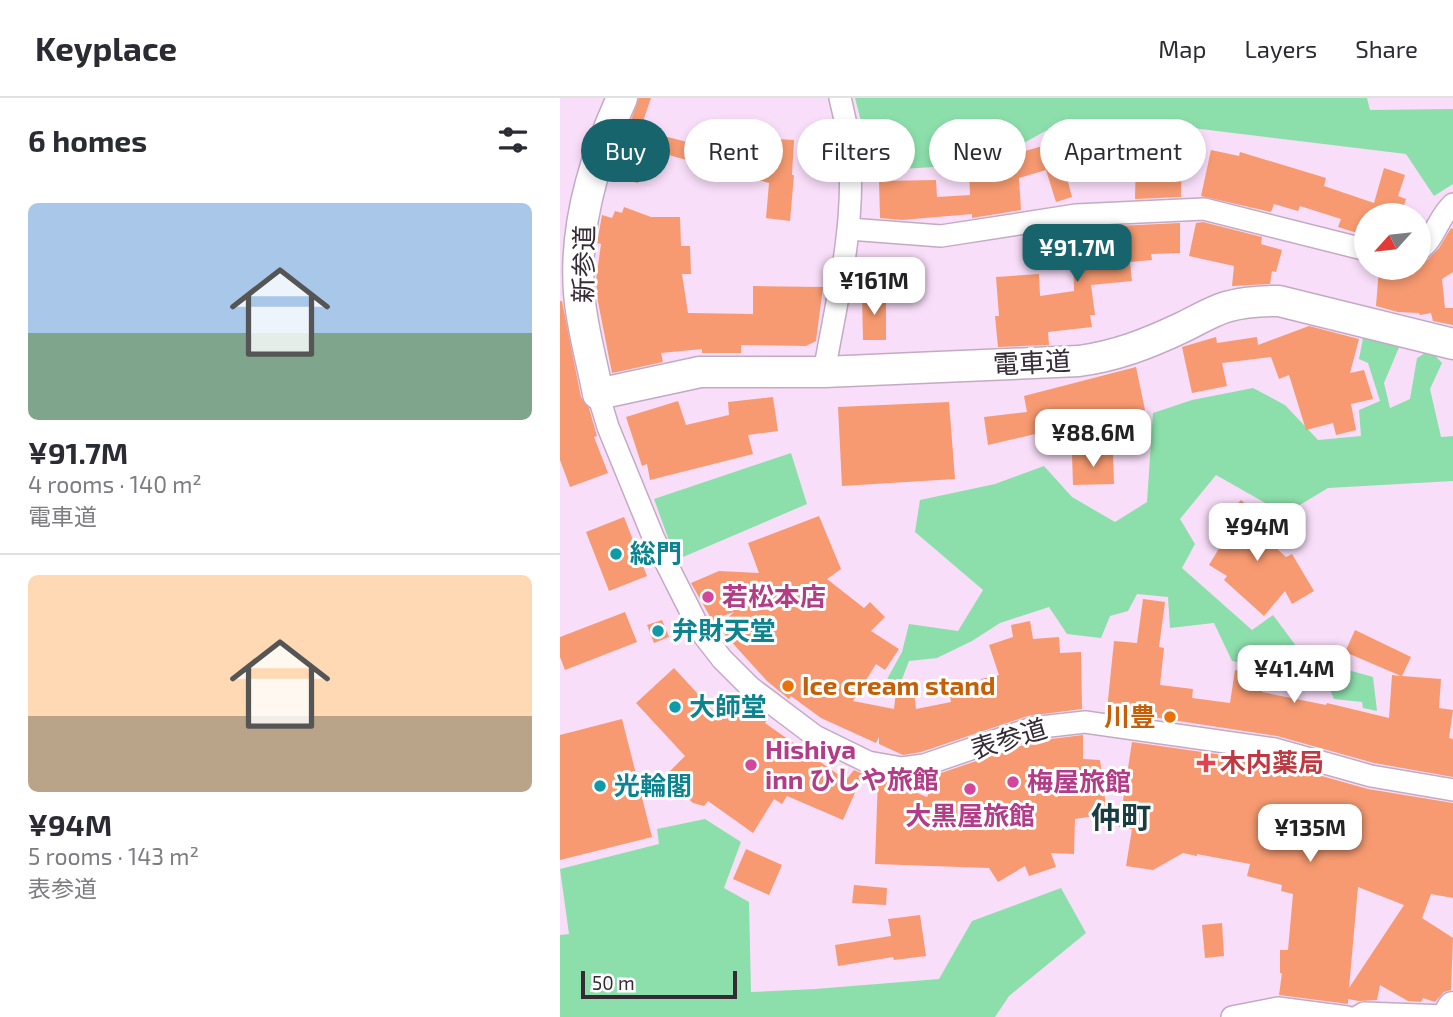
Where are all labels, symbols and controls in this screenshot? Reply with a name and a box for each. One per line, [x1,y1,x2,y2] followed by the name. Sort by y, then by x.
[35,28,177,68] text: Keyplace
[1158,34,1206,63] text: Map
[1244,34,1317,63] text: Layers
[1355,34,1418,63] text: Share
[581,119,670,182] chip: Buy
[684,119,783,182] chip: Rent
[797,119,915,182] chip: Filters
[929,119,1026,182] chip: New
[1040,119,1206,182] chip: Apartment
[494,121,532,159] icon: filters
[28,122,147,158] text: 6 homes
[1354,203,1432,280] north arrow
[1354,203,1431,280] map controls
[566,225,599,303] street label: 新参道
[1020,225,1134,284] pin: ¥91.7M
[1039,233,1115,261] text: ¥91.7M
[217,249,343,375] icon: home
[825,258,923,317] pin: ¥161M
[839,266,909,294] text: ¥161M
[992,344,1072,379] street label: 電車道
[1036,410,1150,469] pin: ¥88.6M
[1051,418,1135,446] text: ¥88.6M
[28,434,128,470] text: ¥91.7M
[28,470,202,498] text: 4 rooms · 140 m²
[28,502,97,530] text: 電車道
[1216,504,1298,563] pin: ¥94M
[1225,512,1289,540] text: ¥94M
[630,537,682,568] place label: 総門
[608,546,624,562] marker: 総門
[722,580,826,611] place label: 若松本店
[700,589,716,605] marker: 若松本店
[672,614,776,645] place label: 弁財天堂
[217,621,343,747] icon: home
[650,623,666,639] marker: 弁財天堂
[1237,646,1351,705] pin: ¥41.4M
[1253,654,1335,682] text: ¥41.4M
[802,669,996,700] place label: Ice cream stand
[780,678,796,694] marker: Ice cream stand
[689,690,767,721] place label: 大師堂
[667,699,683,715] marker: 大師堂
[1104,700,1156,731] place label: 川豊
[1162,709,1178,725] marker: 川豊
[967,711,1050,764] street label: 表参道
[765,733,939,794] place label: Hishiya inn ひしや旅館
[1220,746,1324,777] place label: 木内薬局
[1198,755,1214,771] marker: 木内薬局
[743,757,759,773] marker: Hishiya inn ひしや旅館
[1027,765,1131,796] place label: 梅屋旅館
[614,769,692,800] place label: 光輪閣
[1005,774,1021,790] marker: 梅屋旅館
[592,778,608,794] marker: 光輪閣
[962,781,978,797] marker: 大黒屋旅館
[1091,798,1151,834] district label: 仲町
[905,799,1035,830] place label: 大黒屋旅館
[1261,804,1359,864] pin: ¥135M
[28,806,112,842] text: ¥94M
[1274,813,1346,841] text: ¥135M
[28,842,199,870] text: 5 rooms · 143 m²
[28,874,97,902] text: 表参道
[581,968,737,1000] scale bar
[592,971,635,994] text: 50 m

